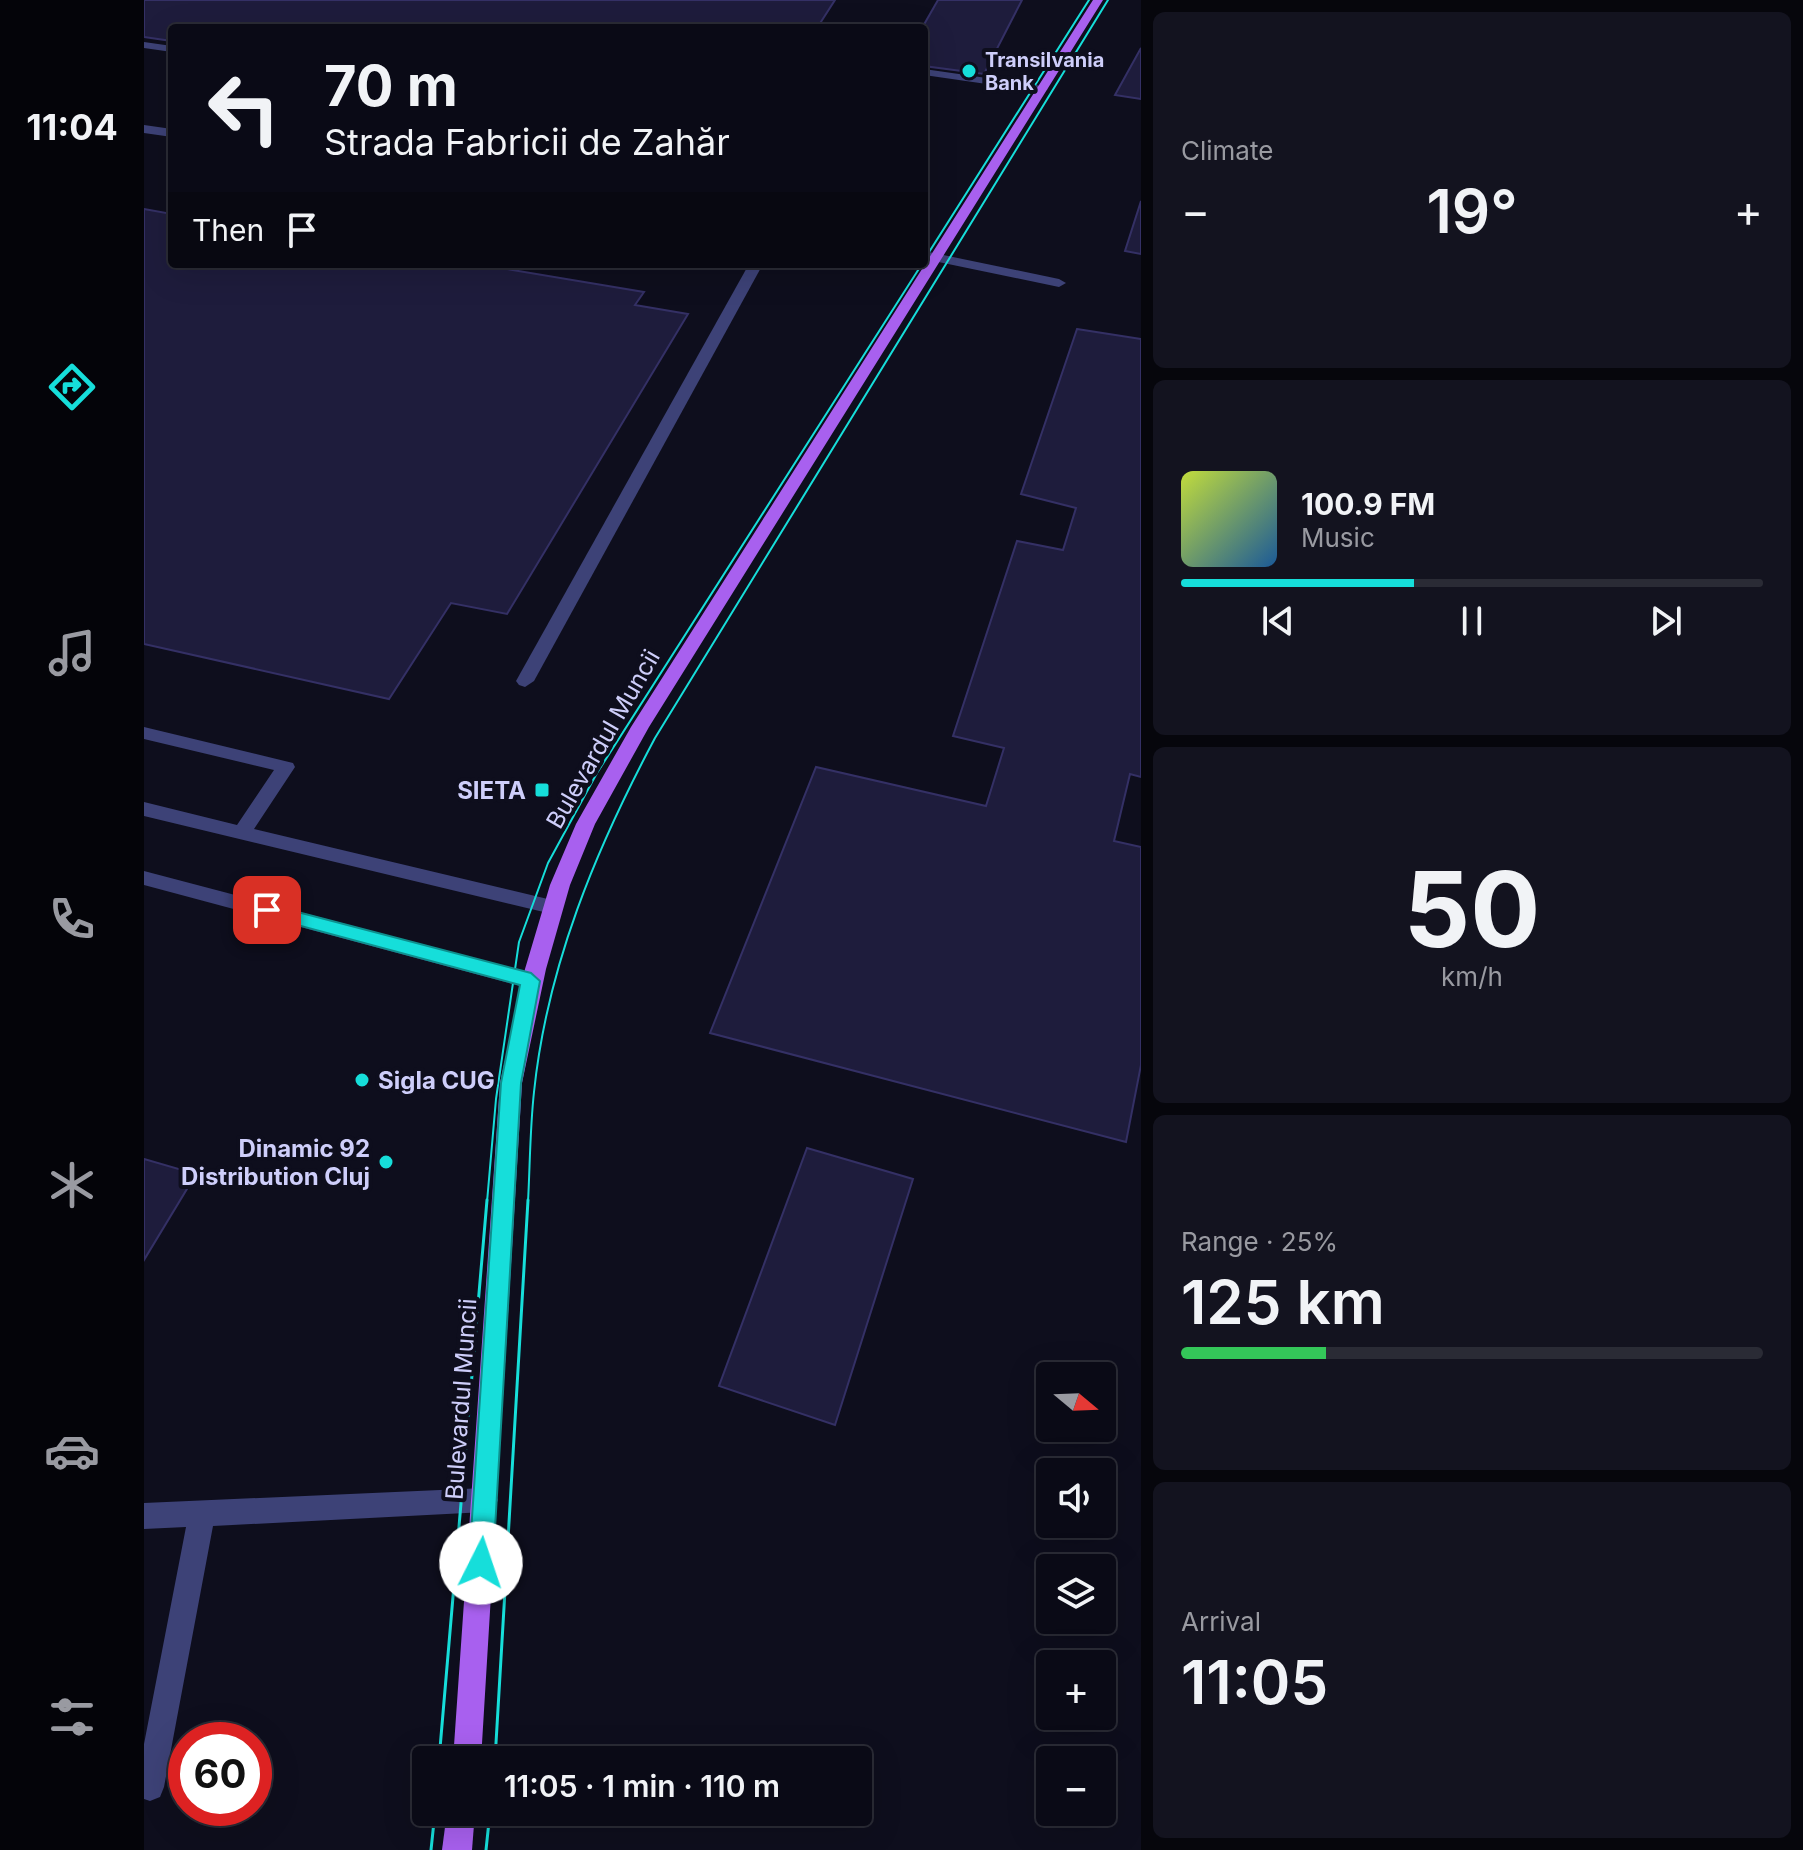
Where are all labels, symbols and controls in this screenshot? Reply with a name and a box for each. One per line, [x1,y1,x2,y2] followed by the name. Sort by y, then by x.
[985,48,1104,95] place label: Transilvania Bank
[324,52,458,120] text: 70 m
[192,56,296,160] icon: left
[960,62,978,80] marker: Transilvania Bank
[26,105,118,149] text: 11:04
[324,120,730,164] text: Strada Fabricii de Zahăr
[1181,135,1273,166] text: Climate
[1426,175,1518,247] text: 19°
[1181,184,1210,238] text: −
[1734,184,1763,238] text: +
[280,208,324,252] icon: arrive
[192,212,264,248] text: Then
[44,359,100,415] icon: directions
[1301,486,1435,522] text: 100.9 FM
[1301,522,1375,553] text: Music
[1256,599,1300,643] icon: previous
[1450,599,1494,643] icon: pause
[1644,599,1688,643] icon: next
[44,625,100,681] icon: music
[540,644,666,834] street label: Bulevardul Muncii
[457,776,526,805] place label: SIETA
[533,781,551,799] marker: SIETA
[1404,846,1540,972] text: 50
[233,876,301,944] pin
[245,888,289,932] icon: arrive
[44,891,100,947] icon: phone
[1441,961,1503,992] text: km/h
[378,1066,495,1095] place label: Sigla CUG
[353,1071,371,1089] marker: Sigla CUG
[181,1134,370,1191] place label: Dinamic 92 Distribution Cluj
[377,1153,395,1171] marker: Dinamic 92 Distribution Cluj
[44,1157,100,1213] icon: climate
[1181,1226,1338,1257] text: Range · 25%
[1181,1266,1385,1338] text: 125 km
[440,1297,482,1501] street label: Bulevardul Muncii
[1036,1362,1116,1442] north arrow
[1036,1362,1116,1826] map controls
[44,1423,100,1479] icon: car
[1036,1458,1116,1538] button: sound
[439,1521,523,1605] position arrow
[1036,1554,1116,1634] button: layers
[1181,1606,1261,1637] text: Arrival
[1181,1646,1328,1718] text: 11:05
[1036,1650,1116,1730] button: +
[44,1689,100,1745] icon: filters
[168,1722,272,1826] speed limit sign: 60
[1036,1746,1116,1826] button: −
[504,1768,780,1804] text: 11:05 · 1 min · 110 m

